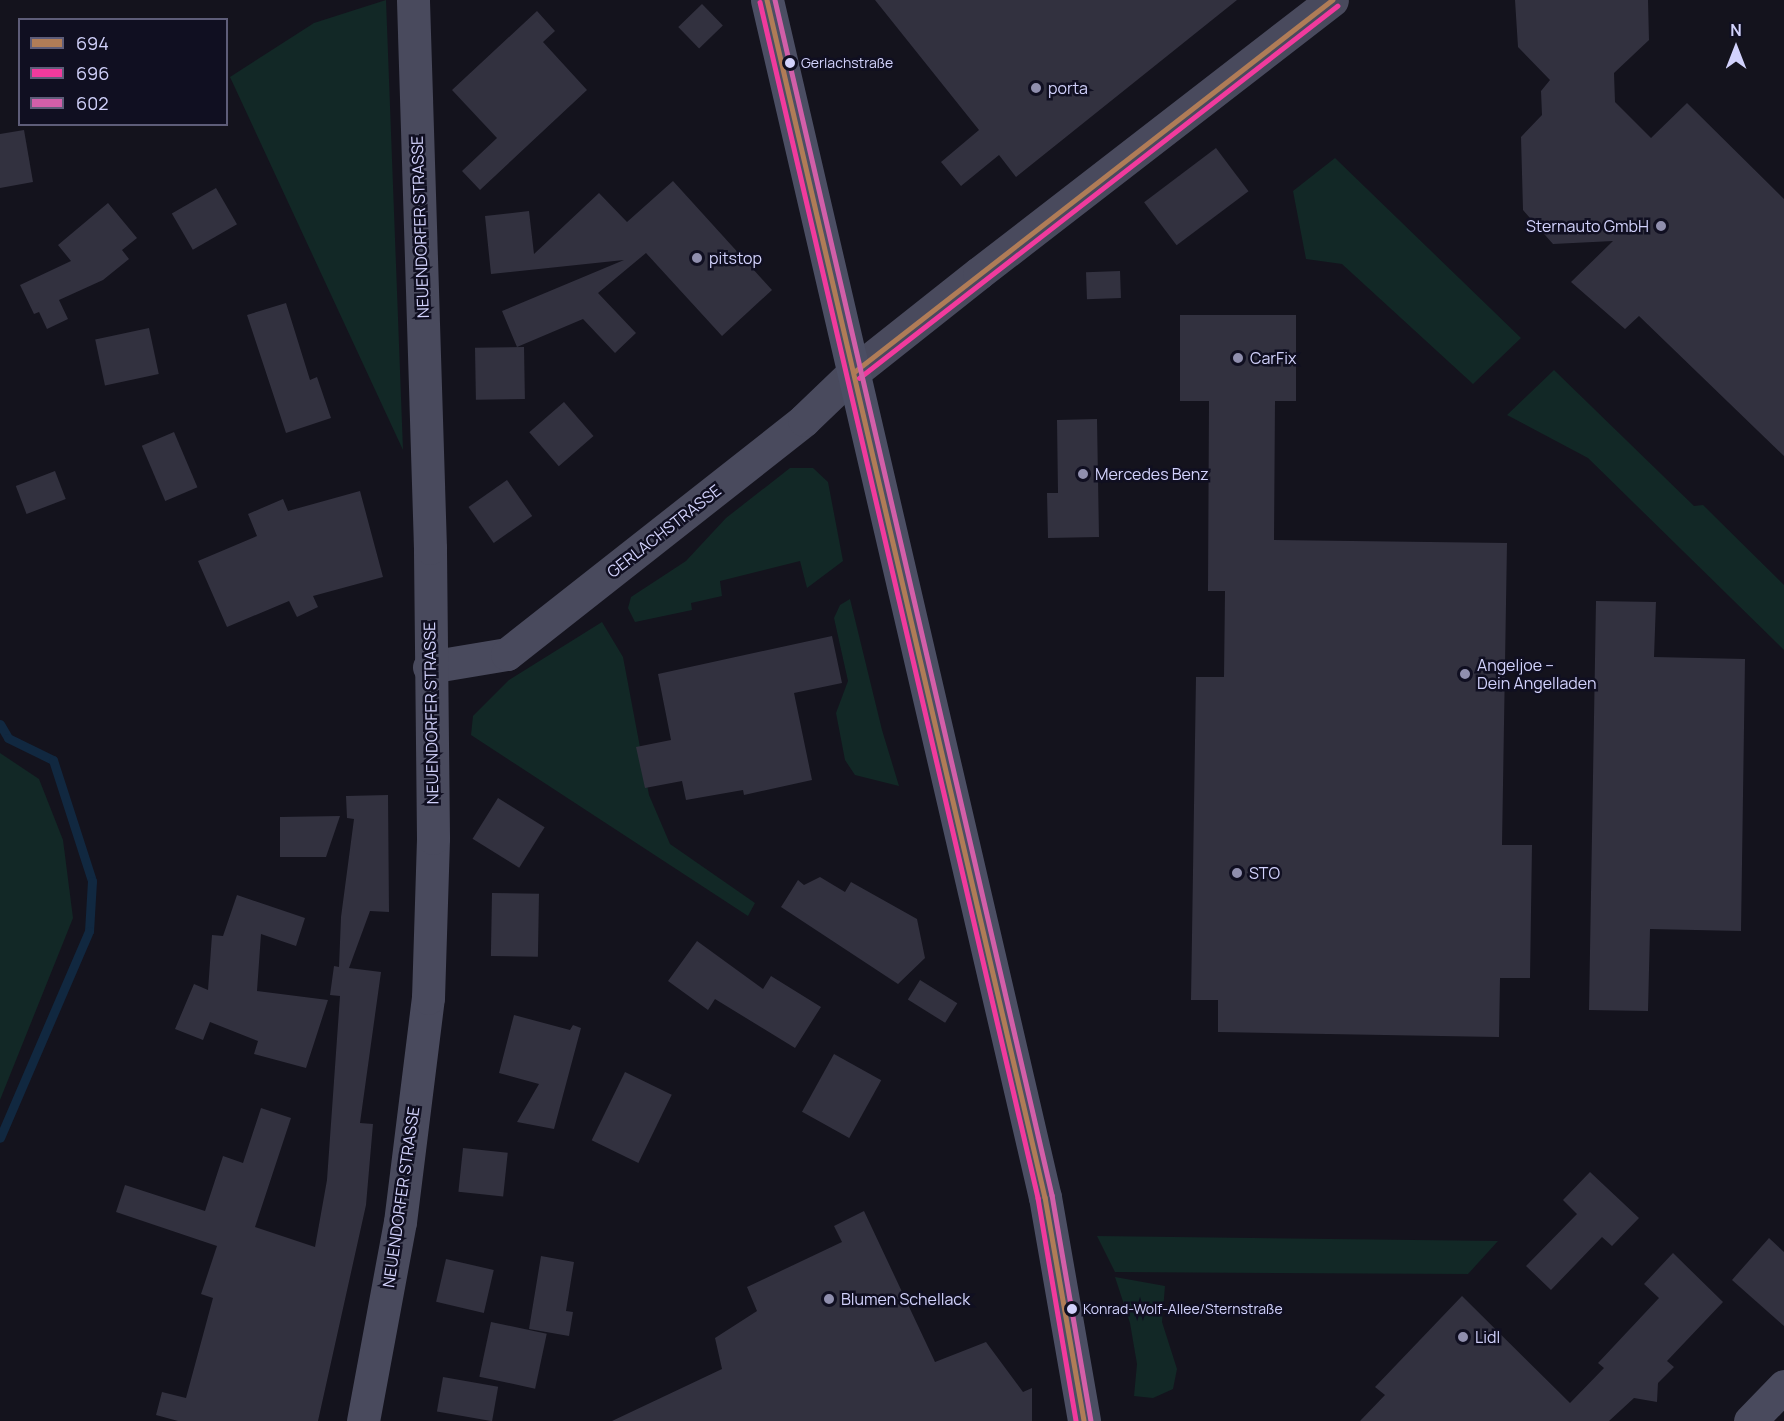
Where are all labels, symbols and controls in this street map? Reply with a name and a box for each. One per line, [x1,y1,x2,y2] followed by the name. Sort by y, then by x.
[18,18,228,126] legend
[1706,18,1766,78] north arrow
[1730,19,1742,41] text: N
[76,31,109,55] text: 694
[801,55,893,71] place label: Gerlachstraße
[784,57,796,69] marker: Gerlachstraße
[76,61,109,85] text: 696
[1048,78,1088,98] place label: porta
[1029,81,1043,95] marker: porta
[76,91,108,115] text: 602
[407,135,433,319] street label: NEUENDORFER STRASSE
[1526,216,1649,236] place label: Sternauto GmbH
[1654,219,1668,233] marker: Sternauto GmbH
[709,248,762,268] place label: pitstop
[690,251,704,265] marker: pitstop
[1250,348,1296,368] place label: CarFix
[1231,351,1245,365] marker: CarFix
[1095,464,1209,484] place label: Mercedes Benz
[1076,467,1090,481] marker: Mercedes Benz
[603,481,725,581] street label: GERLACHSTRASSE
[420,622,442,804] street label: NEUENDORFER STRASSE
[1477,655,1596,693] place label: Angeljoe – Dein Angelladen
[1458,667,1472,681] marker: Angeljoe – Dein Angelladen
[1249,863,1280,883] place label: STO
[1230,866,1244,880] marker: STO
[379,1105,423,1289] street label: NEUENDORFER STRASSE
[841,1289,970,1309] place label: Blumen Schellack
[822,1292,836,1306] marker: Blumen Schellack
[1083,1301,1283,1317] place label: Konrad-Wolf-Allee/Sternstraße
[1066,1303,1078,1315] marker: Konrad-Wolf-Allee/Sternstraße
[1475,1327,1500,1347] place label: Lidl
[1456,1330,1470,1344] marker: Lidl

